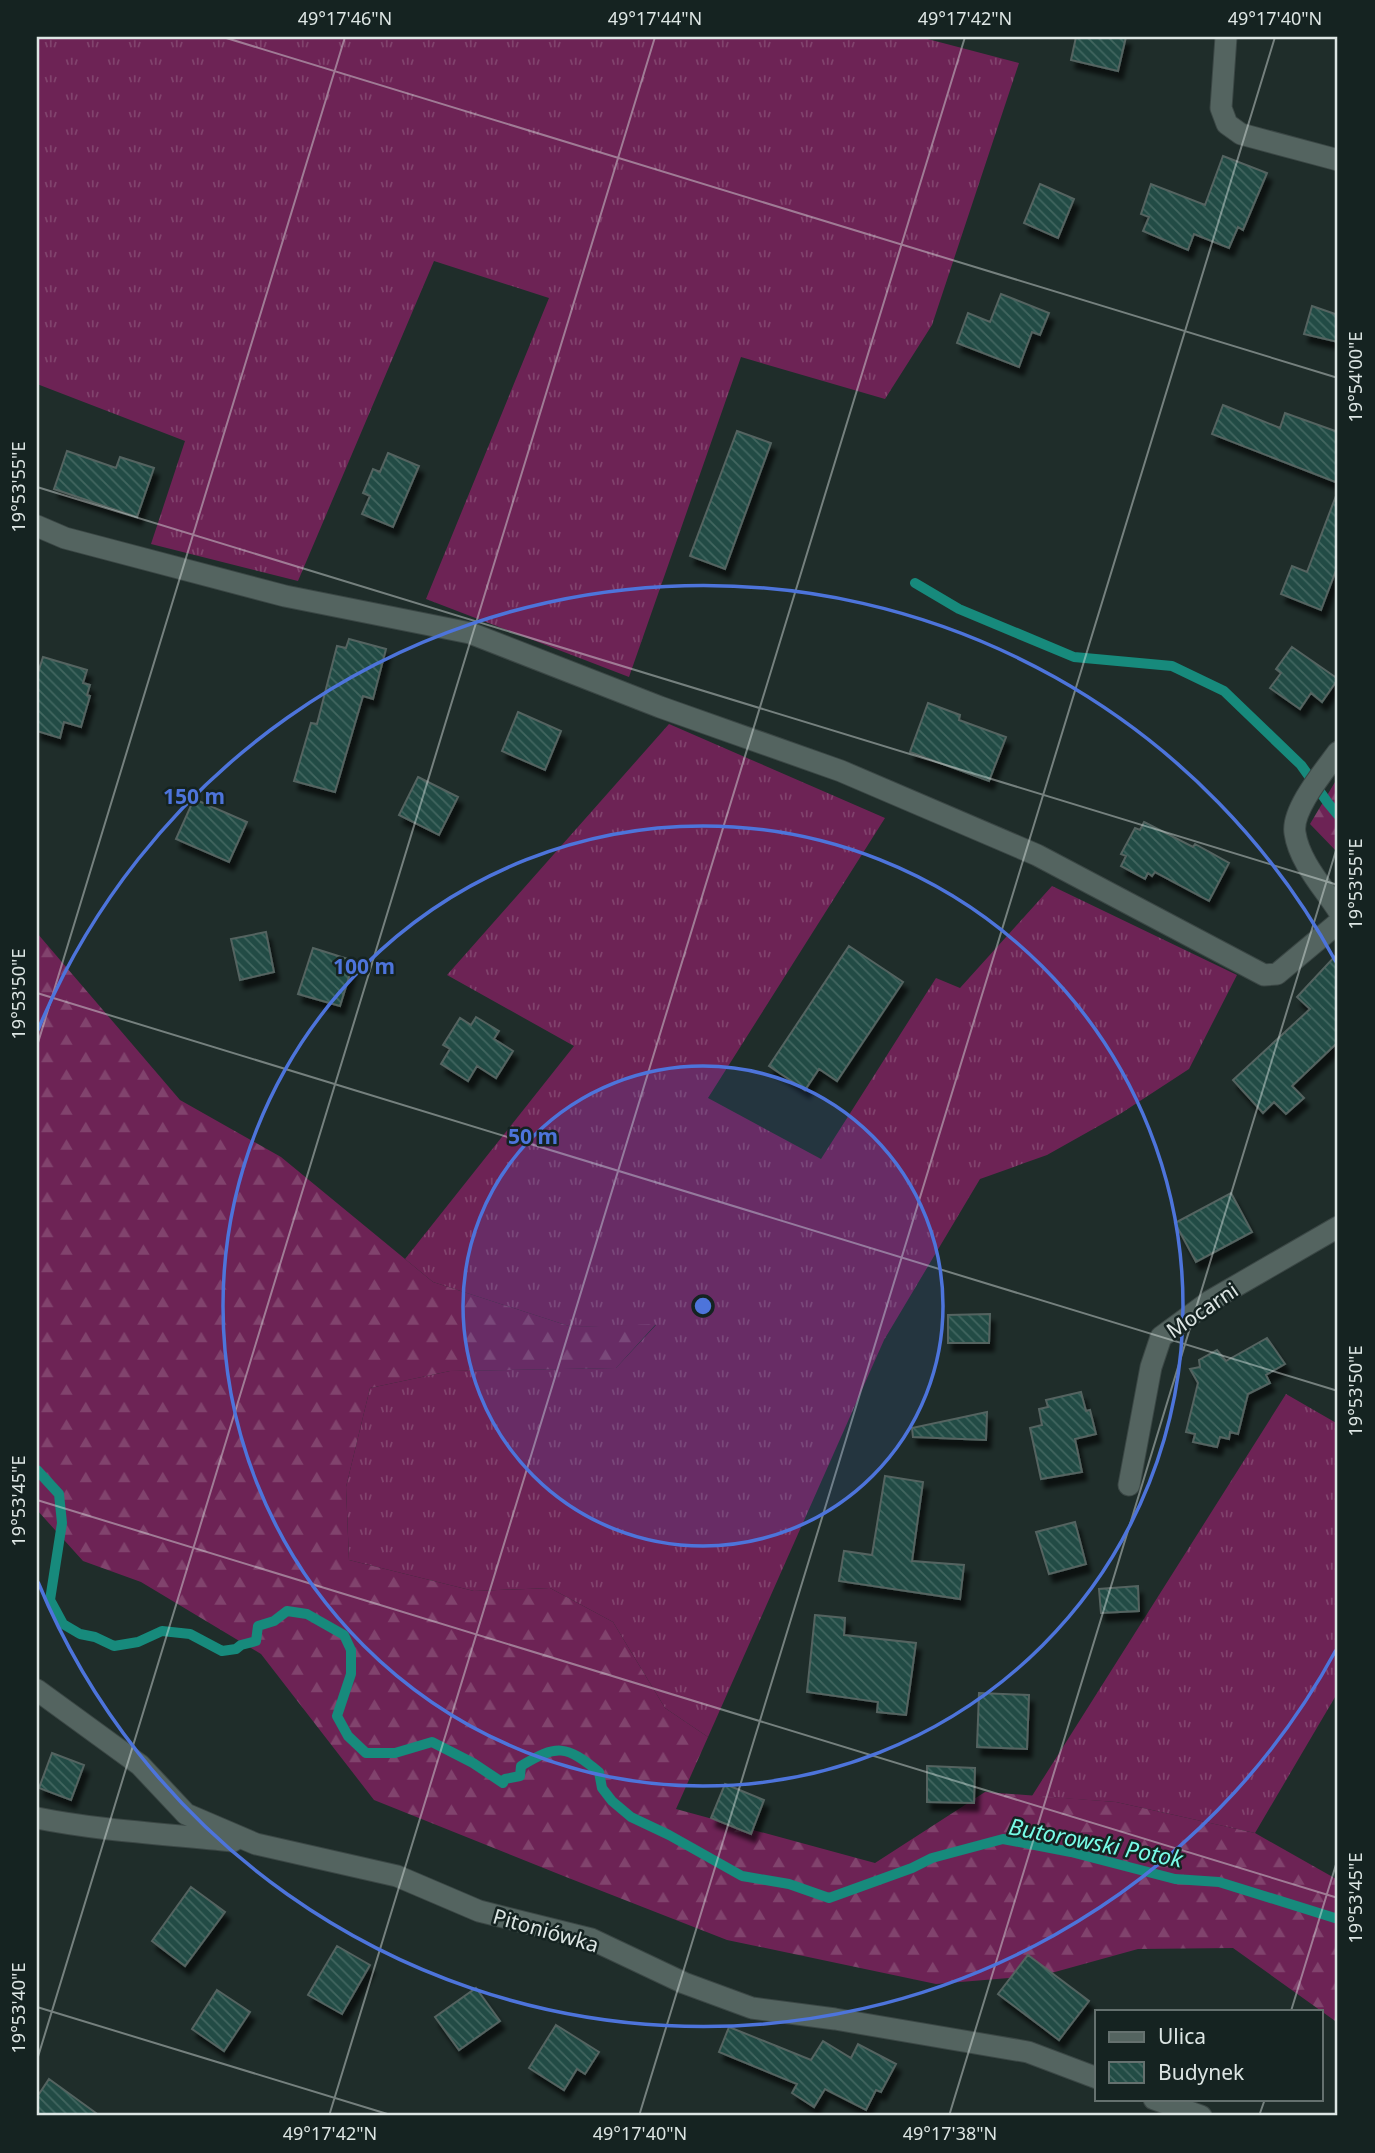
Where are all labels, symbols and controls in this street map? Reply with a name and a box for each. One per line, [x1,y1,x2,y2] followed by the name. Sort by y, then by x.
[298,6,392,30] text: 49°17'46"N
[608,6,702,30] text: 49°17'44"N
[918,6,1012,30] text: 49°17'42"N
[1228,6,1322,30] text: 49°17'40"N
[1343,332,1367,422] text: 19°54'00"E
[6,442,30,532] text: 19°53'55"E
[163,782,225,810] text: 150 m
[1343,839,1367,929] text: 19°53'55"E
[6,949,30,1039] text: 19°53'50"E
[333,952,395,980] text: 100 m
[508,1122,558,1150] text: 50 m
[1161,1276,1243,1344] street label: Mocarni
[691,1294,715,1318] centre of rings
[1343,1346,1367,1436] text: 19°53'50"E
[6,1456,30,1546] text: 19°53'45"E
[1006,1809,1187,1875] water label: Butorowski Potok
[1343,1853,1367,1943] text: 19°53'45"E
[490,1902,602,1958] street label: Pitoniówka
[6,1963,30,2053] text: 19°53'40"E
[1095,2010,1322,2100] legend
[1158,2022,1206,2050] text: Ulica
[1158,2058,1245,2086] text: Budynek
[283,2121,377,2145] text: 49°17'42"N
[593,2121,687,2145] text: 49°17'40"N
[903,2121,997,2145] text: 49°17'38"N

